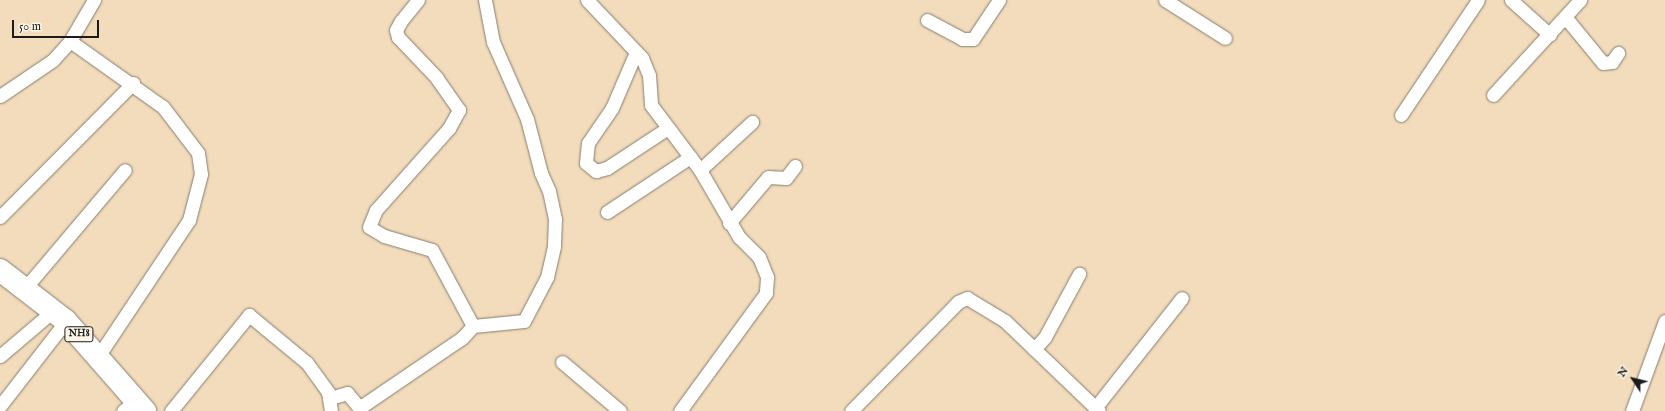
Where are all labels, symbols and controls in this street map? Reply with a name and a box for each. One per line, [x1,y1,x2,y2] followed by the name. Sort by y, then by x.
[14,12,101,38] scale bar
[19,19,41,34] text: 50 m
[64,326,94,342] road number: NH8
[1613,359,1653,399] north arrow
[1615,364,1632,380] text: N

